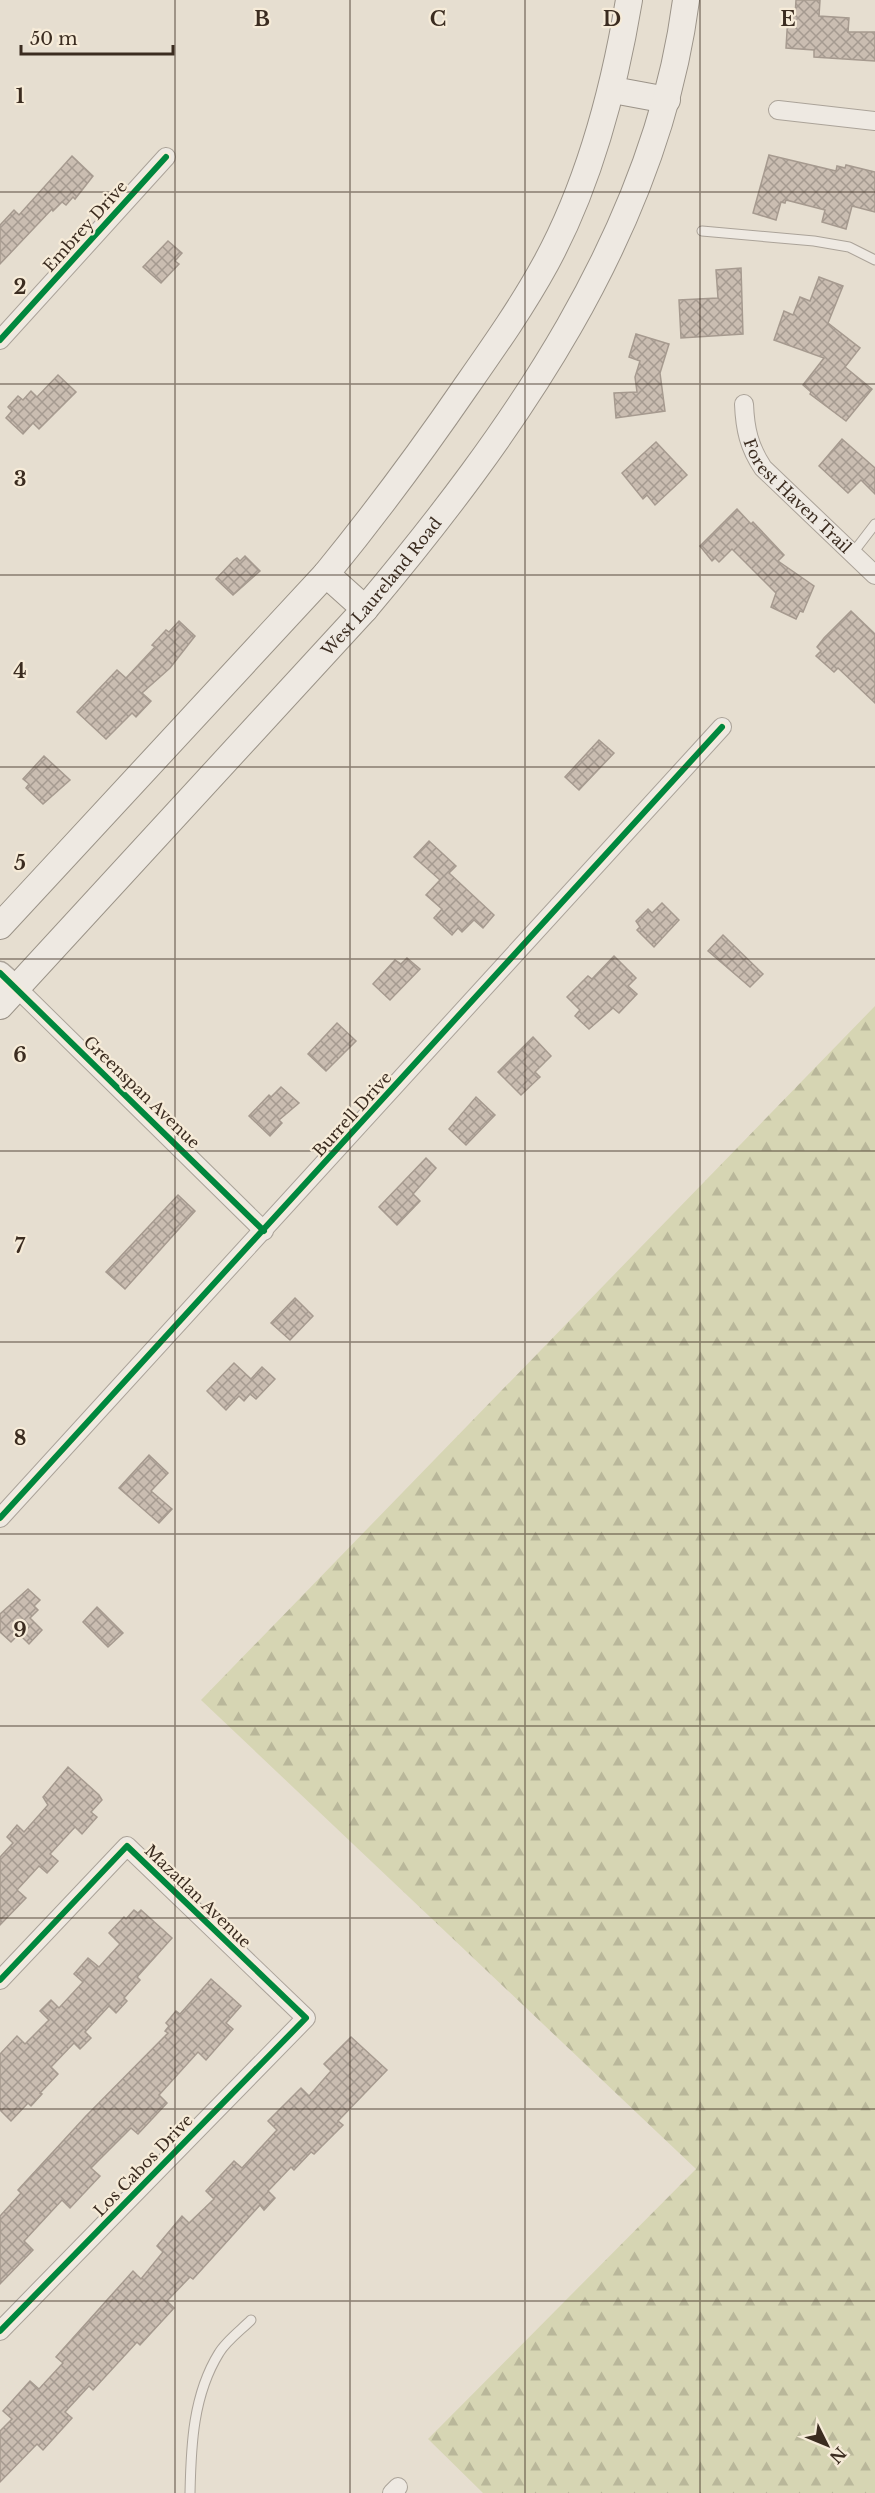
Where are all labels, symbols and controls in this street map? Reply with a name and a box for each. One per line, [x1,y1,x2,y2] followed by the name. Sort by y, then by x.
[254,7,270,31] text: B
[430,7,446,31] text: C
[603,7,621,31] text: D
[780,7,796,31] text: E
[21,18,172,56] scale bar
[30,28,78,50] text: 50 m
[16,84,25,108] text: 1
[39,176,131,276] street label: Embrey Drive
[13,275,27,299] text: 2
[739,436,856,557] street label: Forest Haven Trail
[14,467,26,491] text: 3
[316,513,446,661] street label: West Laureland Road
[13,659,27,683] text: 4
[14,851,26,875] text: 5
[80,1031,204,1153] street label: Greenspan Avenue
[13,1043,27,1067] text: 6
[308,1067,396,1161] street label: Burrell Drive
[15,1234,26,1258] text: 7
[14,1426,26,1450] text: 8
[13,1618,27,1642] text: 9
[141,1840,255,1952] street label: Mazatlan Avenue
[89,2110,197,2220] street label: Los Cabos Drive
[797,2415,857,2475] north arrow
[826,2443,850,2468] text: N

